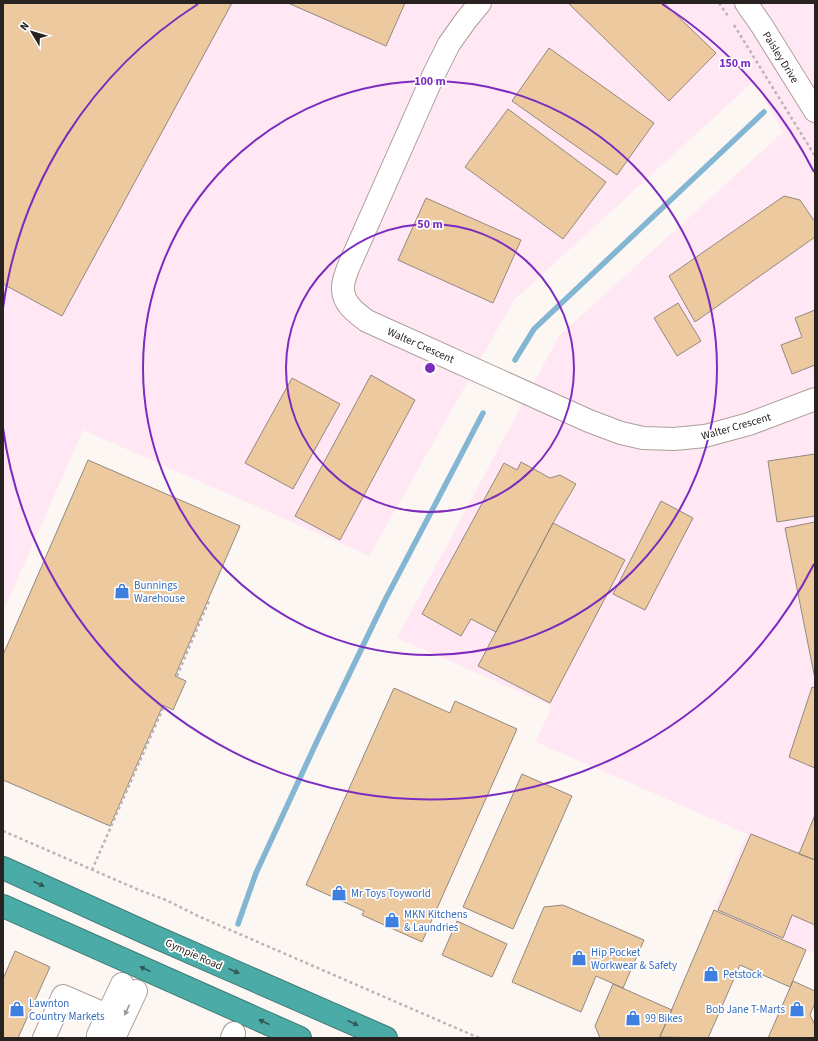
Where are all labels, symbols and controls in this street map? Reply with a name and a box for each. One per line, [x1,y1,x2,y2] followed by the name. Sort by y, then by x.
[12,12,52,52] north arrow
[16,19,33,34] text: N
[759,29,803,86] street label: Paisley Drive
[719,55,751,72] text: 150 m
[414,73,446,90] text: 100 m
[417,216,443,233] text: 50 m
[385,324,457,367] street label: Walter Crescent
[423,361,437,375] centre of rings
[700,409,773,444] street label: Walter Crescent
[134,578,186,606] place label: Bunnings Warehouse
[113,582,131,600] shop icon: Bunnings Warehouse
[33,881,44,887] one-way arrow
[330,884,348,902] shop icon: Mr Toys Toyworld
[351,886,431,901] place label: Mr Toys Toyworld
[404,907,468,935] place label: MKN Kitchens & Laundries
[383,911,401,929] shop icon: MKN Kitchens & Laundries
[163,935,225,974] street label: Gympie Road
[591,945,677,973] place label: Hip Pocket Workwear & Safety
[570,949,588,967] shop icon: Hip Pocket Workwear & Safety
[702,965,720,983] shop icon: Petstock
[139,966,151,973] one-way arrow
[723,967,763,982] place label: Petstock
[229,968,240,974] one-way arrow
[29,996,105,1024] place label: Lawnton Country Markets
[8,1000,26,1018] shop icon: Lawnton Country Markets
[788,1000,806,1018] shop icon: Bob Jane T-Marts
[706,1002,785,1017] place label: Bob Jane T-Marts
[124,1005,130,1016] one-way arrow
[624,1009,642,1027] shop icon: 99 Bikes
[645,1011,683,1026] place label: 99 Bikes
[258,1019,269,1025] one-way arrow
[348,1021,360,1027] one-way arrow

